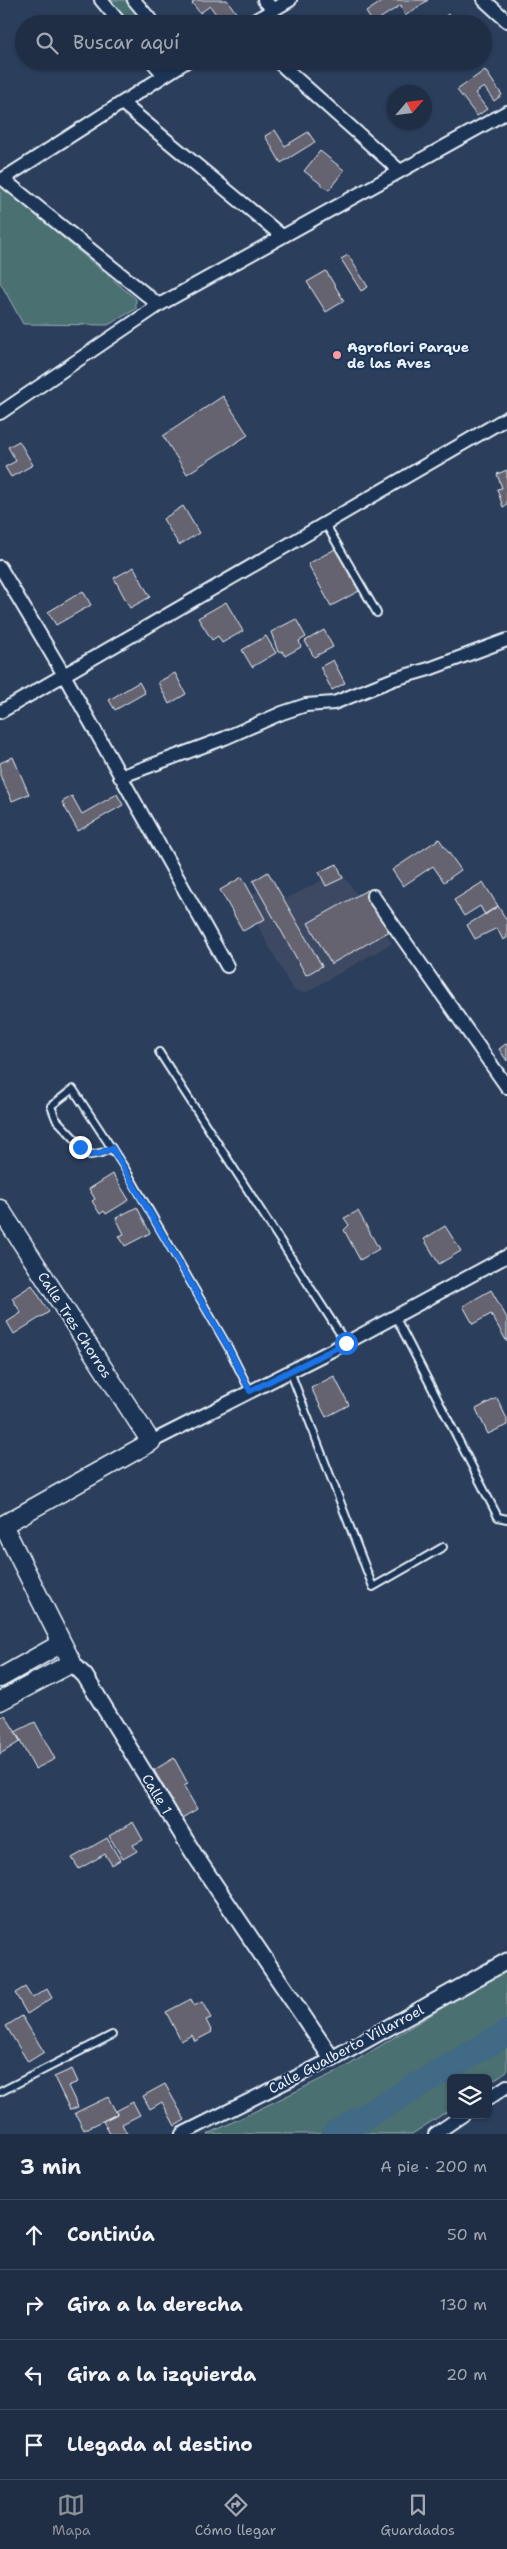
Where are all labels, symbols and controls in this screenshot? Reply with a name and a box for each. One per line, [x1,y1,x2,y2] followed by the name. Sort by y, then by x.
[15,15,492,70] search box
[33,29,61,57] icon: search
[73,30,179,55] text: Buscar aquí
[387,85,432,130] north arrow
[347,338,469,372] place label: Agroflori Parque de las Aves
[331,349,343,361] marker: Agroflori Parque de las Aves
[69,1136,92,1159] route end
[34,1268,116,1382] street label: Calle Tres Chorros
[335,1332,358,1355] route start
[138,1771,176,1817] street label: Calle 1
[265,2000,427,2098] street label: Calle Gualberto Villarroel
[447,2074,492,2119] map controls
[447,2074,492,2119] button: layers
[20,2153,81,2181] text: 3 min
[380,2156,487,2177] text: A pie · 200 m
[20,2221,48,2249] icon: ahead
[67,2222,155,2247] text: Continúa
[447,2224,487,2245] text: 50 m
[20,2291,48,2319] icon: right
[67,2292,243,2317] text: Gira a la derecha
[440,2294,487,2315] text: 130 m
[20,2361,48,2389] icon: left
[67,2362,256,2387] text: Gira a la izquierda
[446,2364,487,2385] text: 20 m
[20,2431,48,2459] icon: arrive
[67,2432,253,2457] text: Llegada al destino
[52,2491,91,2539] tab: Mapa
[195,2491,276,2539] tab: Cómo llegar
[380,2491,455,2539] tab: Guardados

